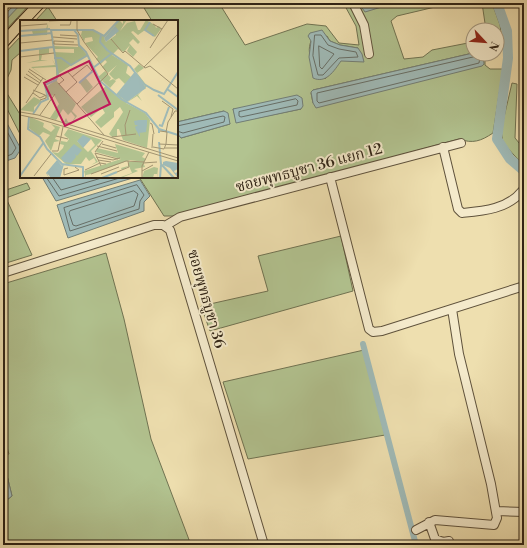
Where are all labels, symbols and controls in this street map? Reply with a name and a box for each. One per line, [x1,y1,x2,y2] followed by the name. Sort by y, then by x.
[20,20,178,178] inset map
[465,22,505,62] north arrow
[485,39,501,53] text: N
[234,139,385,198] street label: ซอยพุทธบูชา 36 แยก 12
[182,247,229,351] street label: ซอยพุทธบูชา 36

